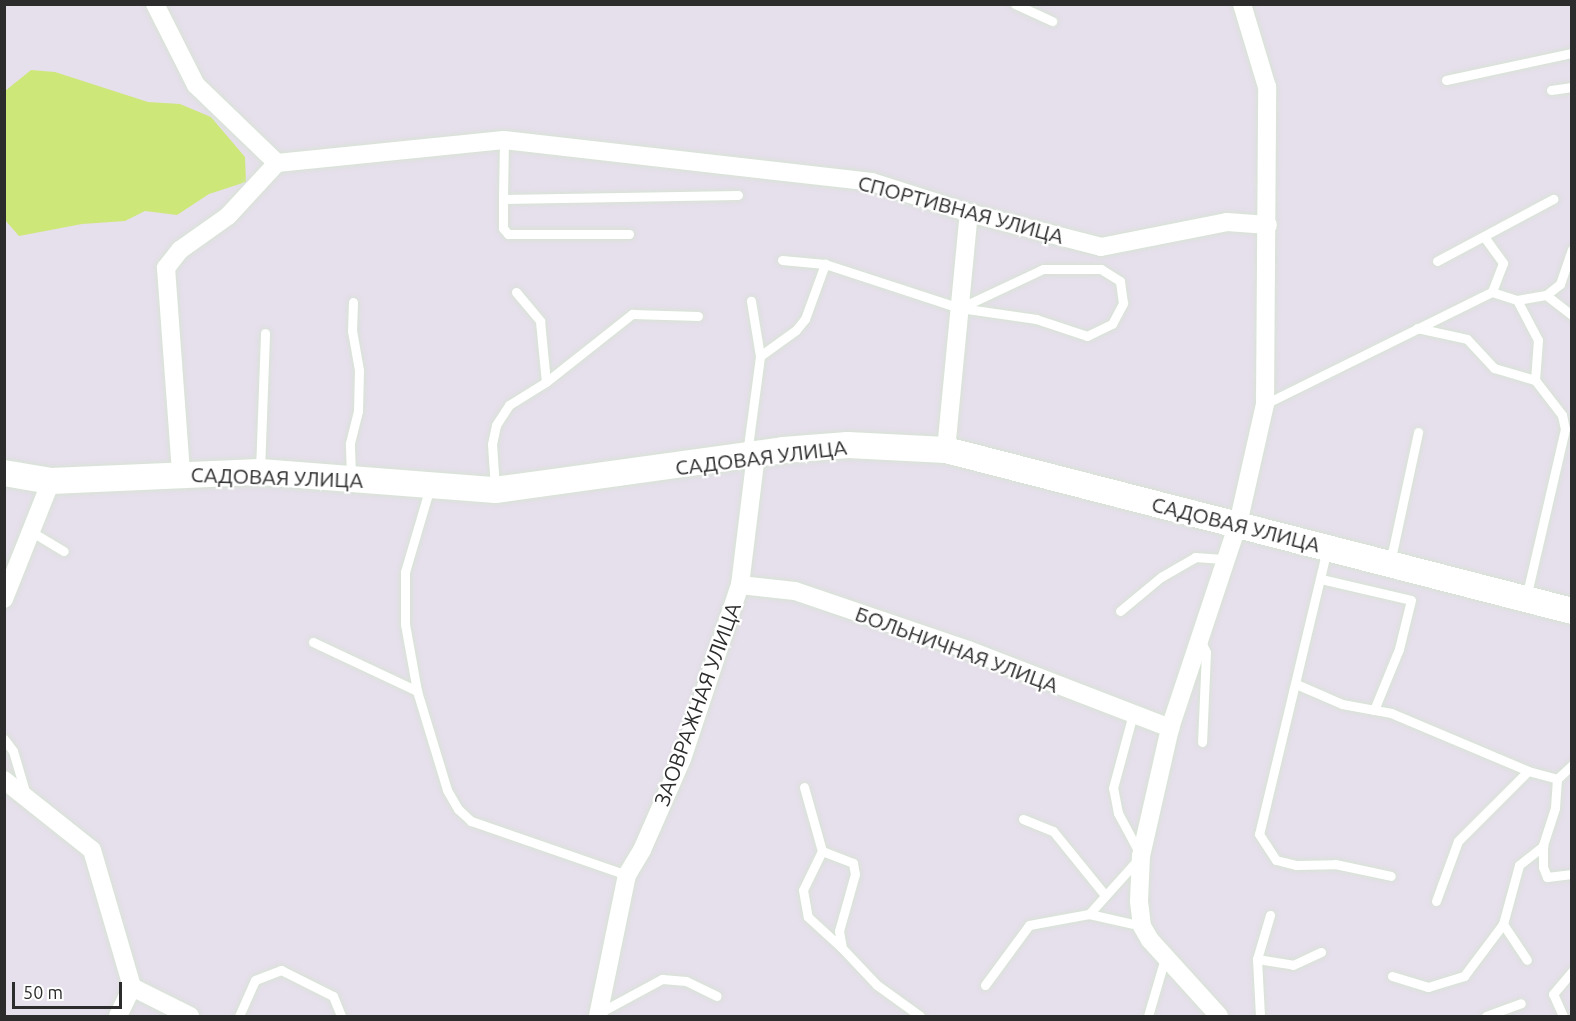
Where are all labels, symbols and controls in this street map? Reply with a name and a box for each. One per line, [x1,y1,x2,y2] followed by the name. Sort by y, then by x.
[855,169,1067,249] street label: СПОРТИВНАЯ УЛИЦА
[674,434,848,480] street label: САДОВАЯ УЛИЦА
[190,461,364,493] street label: САДОВАЯ УЛИЦА
[1149,491,1323,557] street label: САДОВАЯ УЛИЦА
[648,599,746,809] street label: ЗАОВРАЖНАЯ УЛИЦА
[852,600,1062,698] street label: БОЛЬНИЧНАЯ УЛИЦА
[15,970,124,1008] scale bar
[23,982,63,1002] text: 50 m

